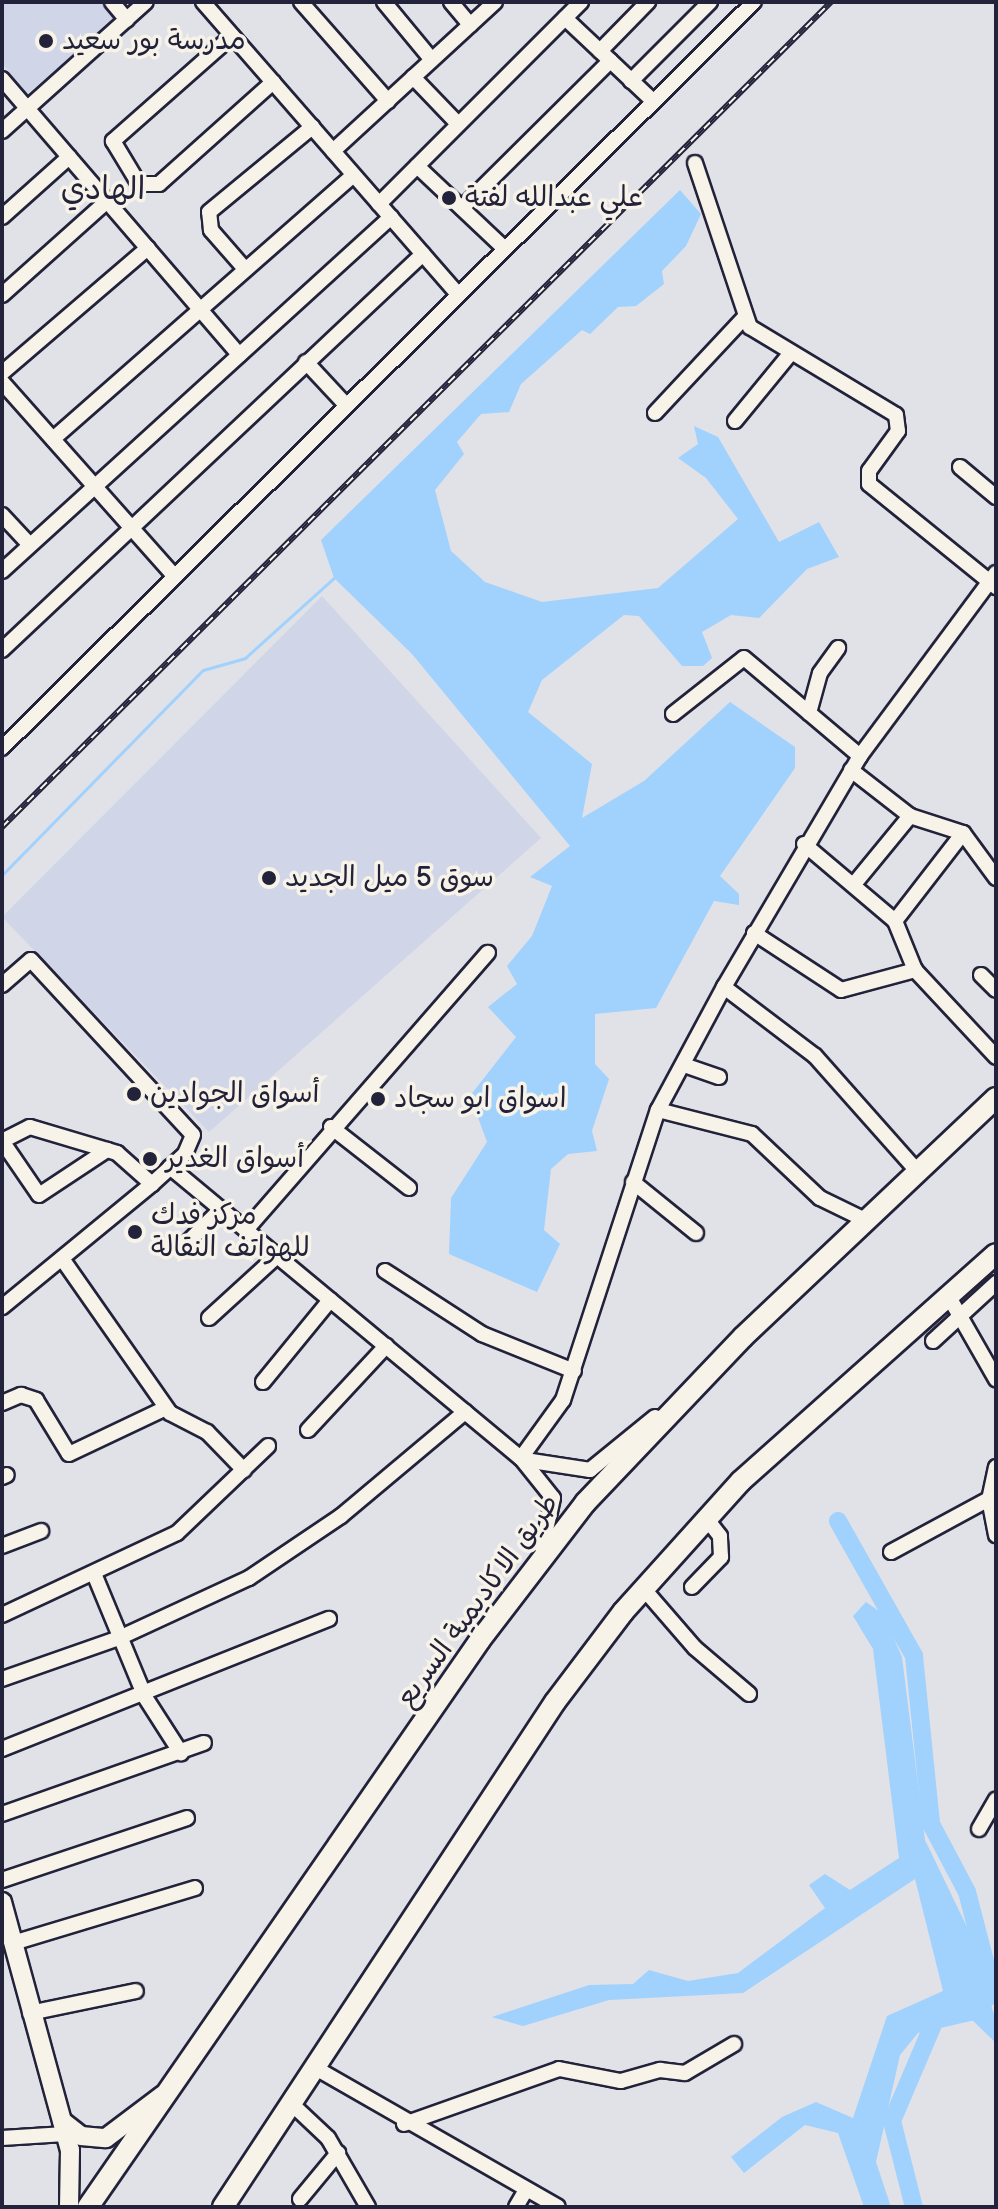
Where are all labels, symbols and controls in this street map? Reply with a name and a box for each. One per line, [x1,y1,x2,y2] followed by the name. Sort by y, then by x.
[62,24,246,58] place label: مدرسة بور سعيد
[37,32,55,50] marker: مدرسة بور سعيد
[61,171,145,209] district label: الهادي
[465,181,643,215] place label: علي عبدالله لفتة
[440,189,458,207] marker: علي عبدالله لفتة
[285,861,494,895] place label: سوق 5 ميل الجديد
[260,869,278,887] marker: سوق 5 ميل الجديد
[150,1077,319,1111] place label: أسواق الجوادين
[394,1082,567,1116] place label: اسواق ابو سجاد
[125,1085,143,1103] marker: أسواق الجوادين
[369,1090,387,1108] marker: اسواق ابو سجاد
[166,1142,304,1176] place label: أسواق الغدير
[141,1150,159,1168] marker: أسواق الغدير
[151,1199,310,1265] place label: مركز فدك للهواتف النقالة
[126,1223,144,1241] marker: مركز فدك للهواتف النقالة
[389,1488,567,1714] street label: طريق الاكاديمية السريع

